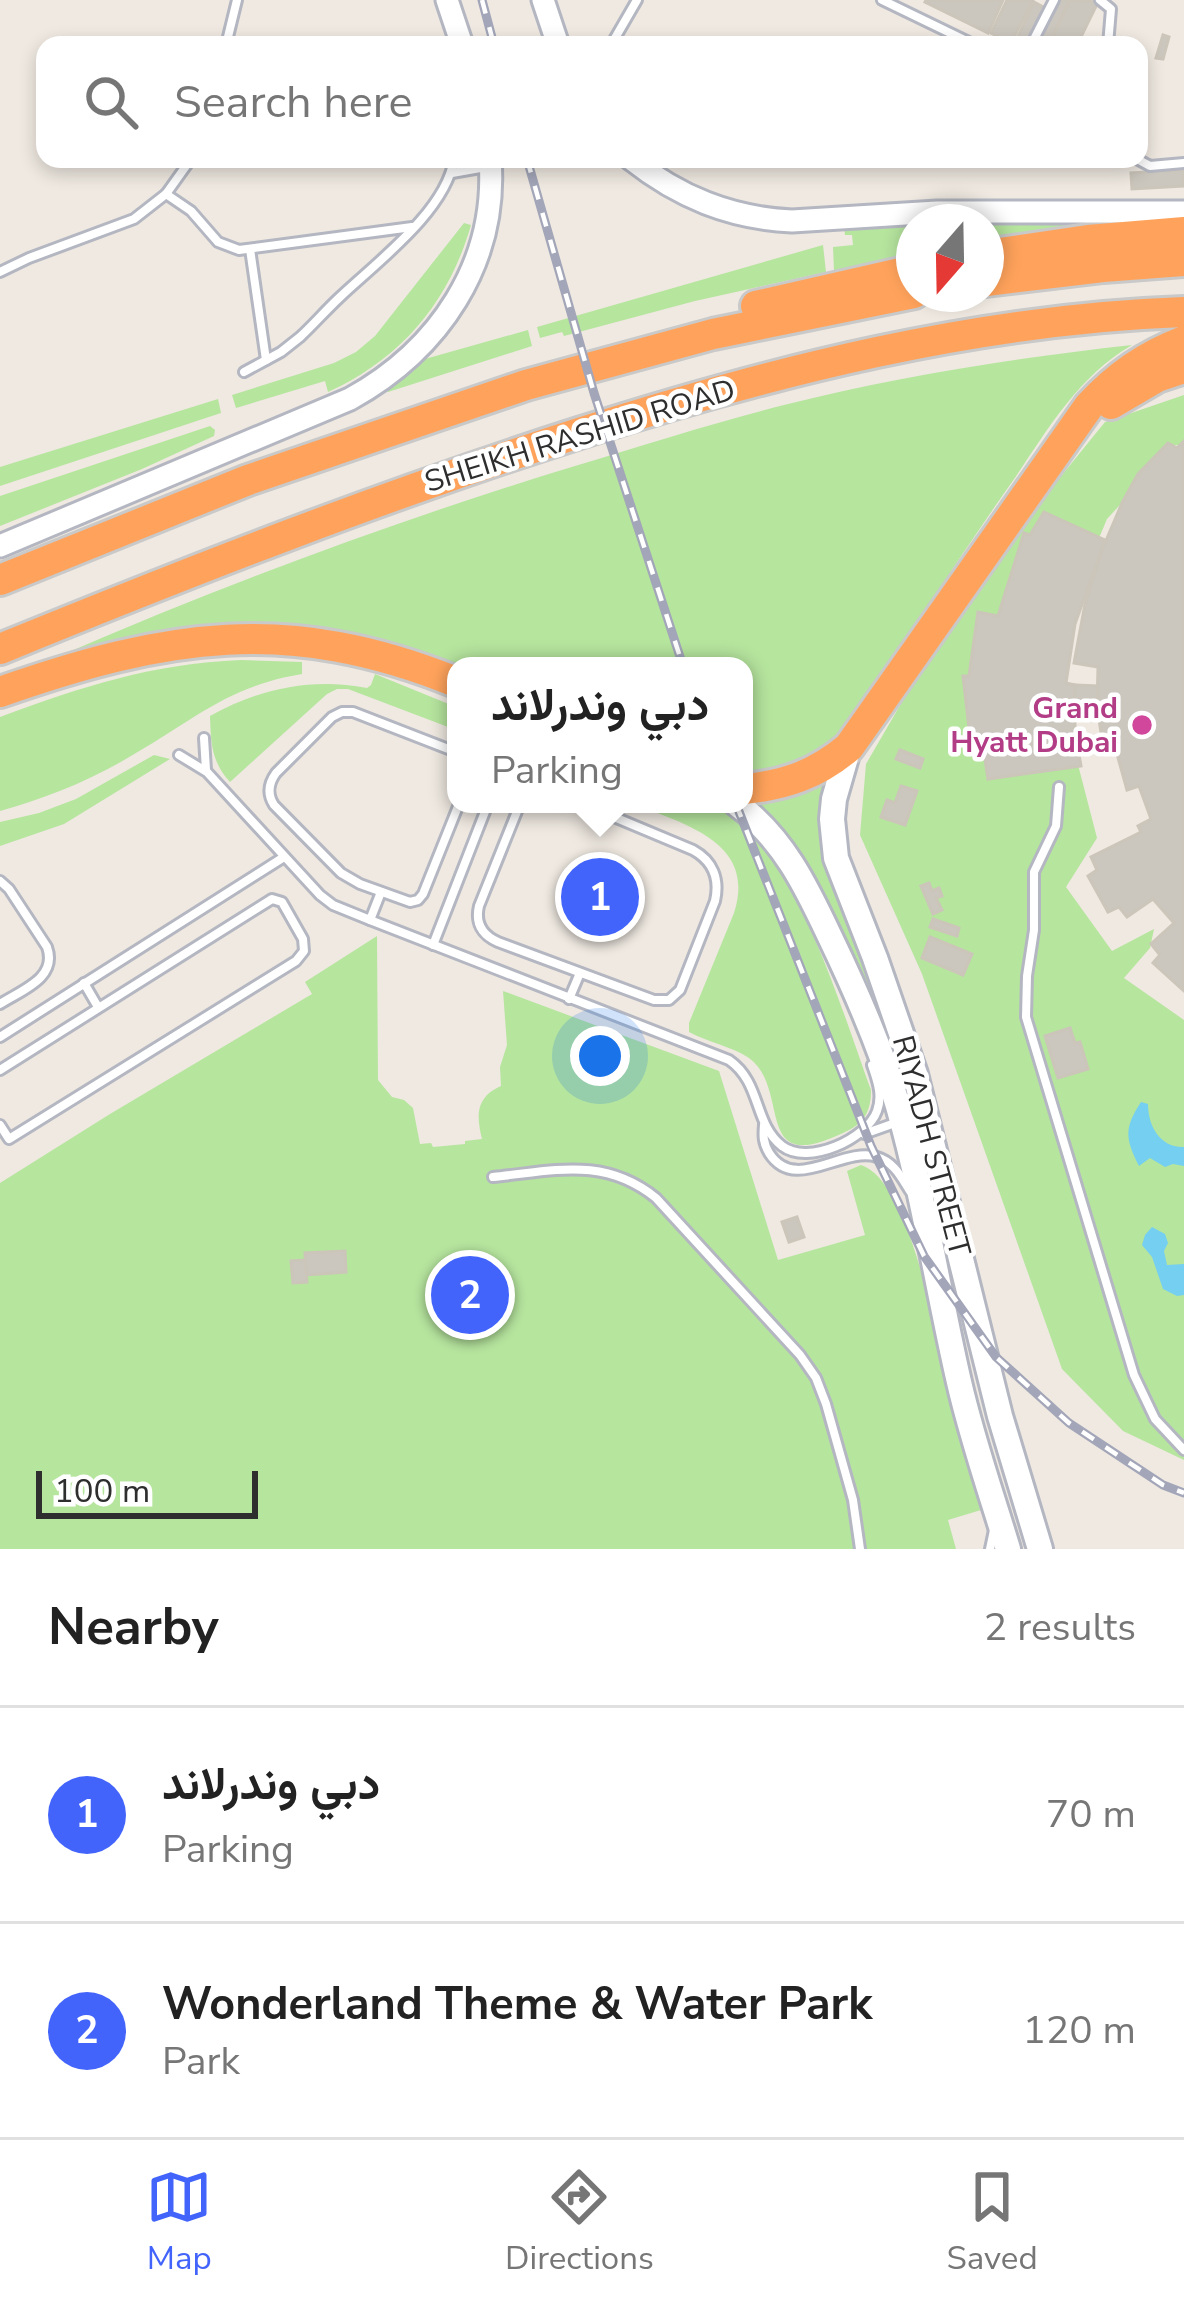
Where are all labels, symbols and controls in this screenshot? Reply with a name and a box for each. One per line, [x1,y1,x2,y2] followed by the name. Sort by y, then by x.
[36,36,1148,168] search box
[78,69,144,135] icon: search
[174,72,413,133] text: Search here
[896,204,1004,312] north arrow
[420,369,740,503] street label: SHEIKH RASHID ROAD
[447,657,753,813] popup
[491,675,709,736] text: دبي وندرلاند
[950,688,1118,763] place label: Grand Hyatt Dubai
[1129,712,1155,738] marker: Grand Hyatt Dubai
[491,744,623,797] text: Parking
[561,852,639,942] pin: 1
[570,1026,630,1086] your location
[882,1031,980,1261] street label: RIYADH STREET
[431,1250,509,1340] pin: 2
[36,1465,258,1518] scale bar
[54,1469,150,1514] text: 100 m
[48,1592,219,1662] text: Nearby
[984,1601,1136,1654] text: 2 results
[162,1754,380,1815] text: دبي وندرلاند
[75,1788,99,1841] text: 1
[1046,1788,1136,1841] text: 70 m
[162,1823,294,1876] text: Parking
[162,1974,872,2035] text: Wonderland Theme & Water Park
[75,2004,99,2057] text: 2
[1022,2004,1136,2057] text: 120 m
[162,2035,240,2088] text: Park
[146,2164,212,2281] tab: Map
[505,2164,654,2281] tab: Directions
[946,2164,1038,2281] tab: Saved

